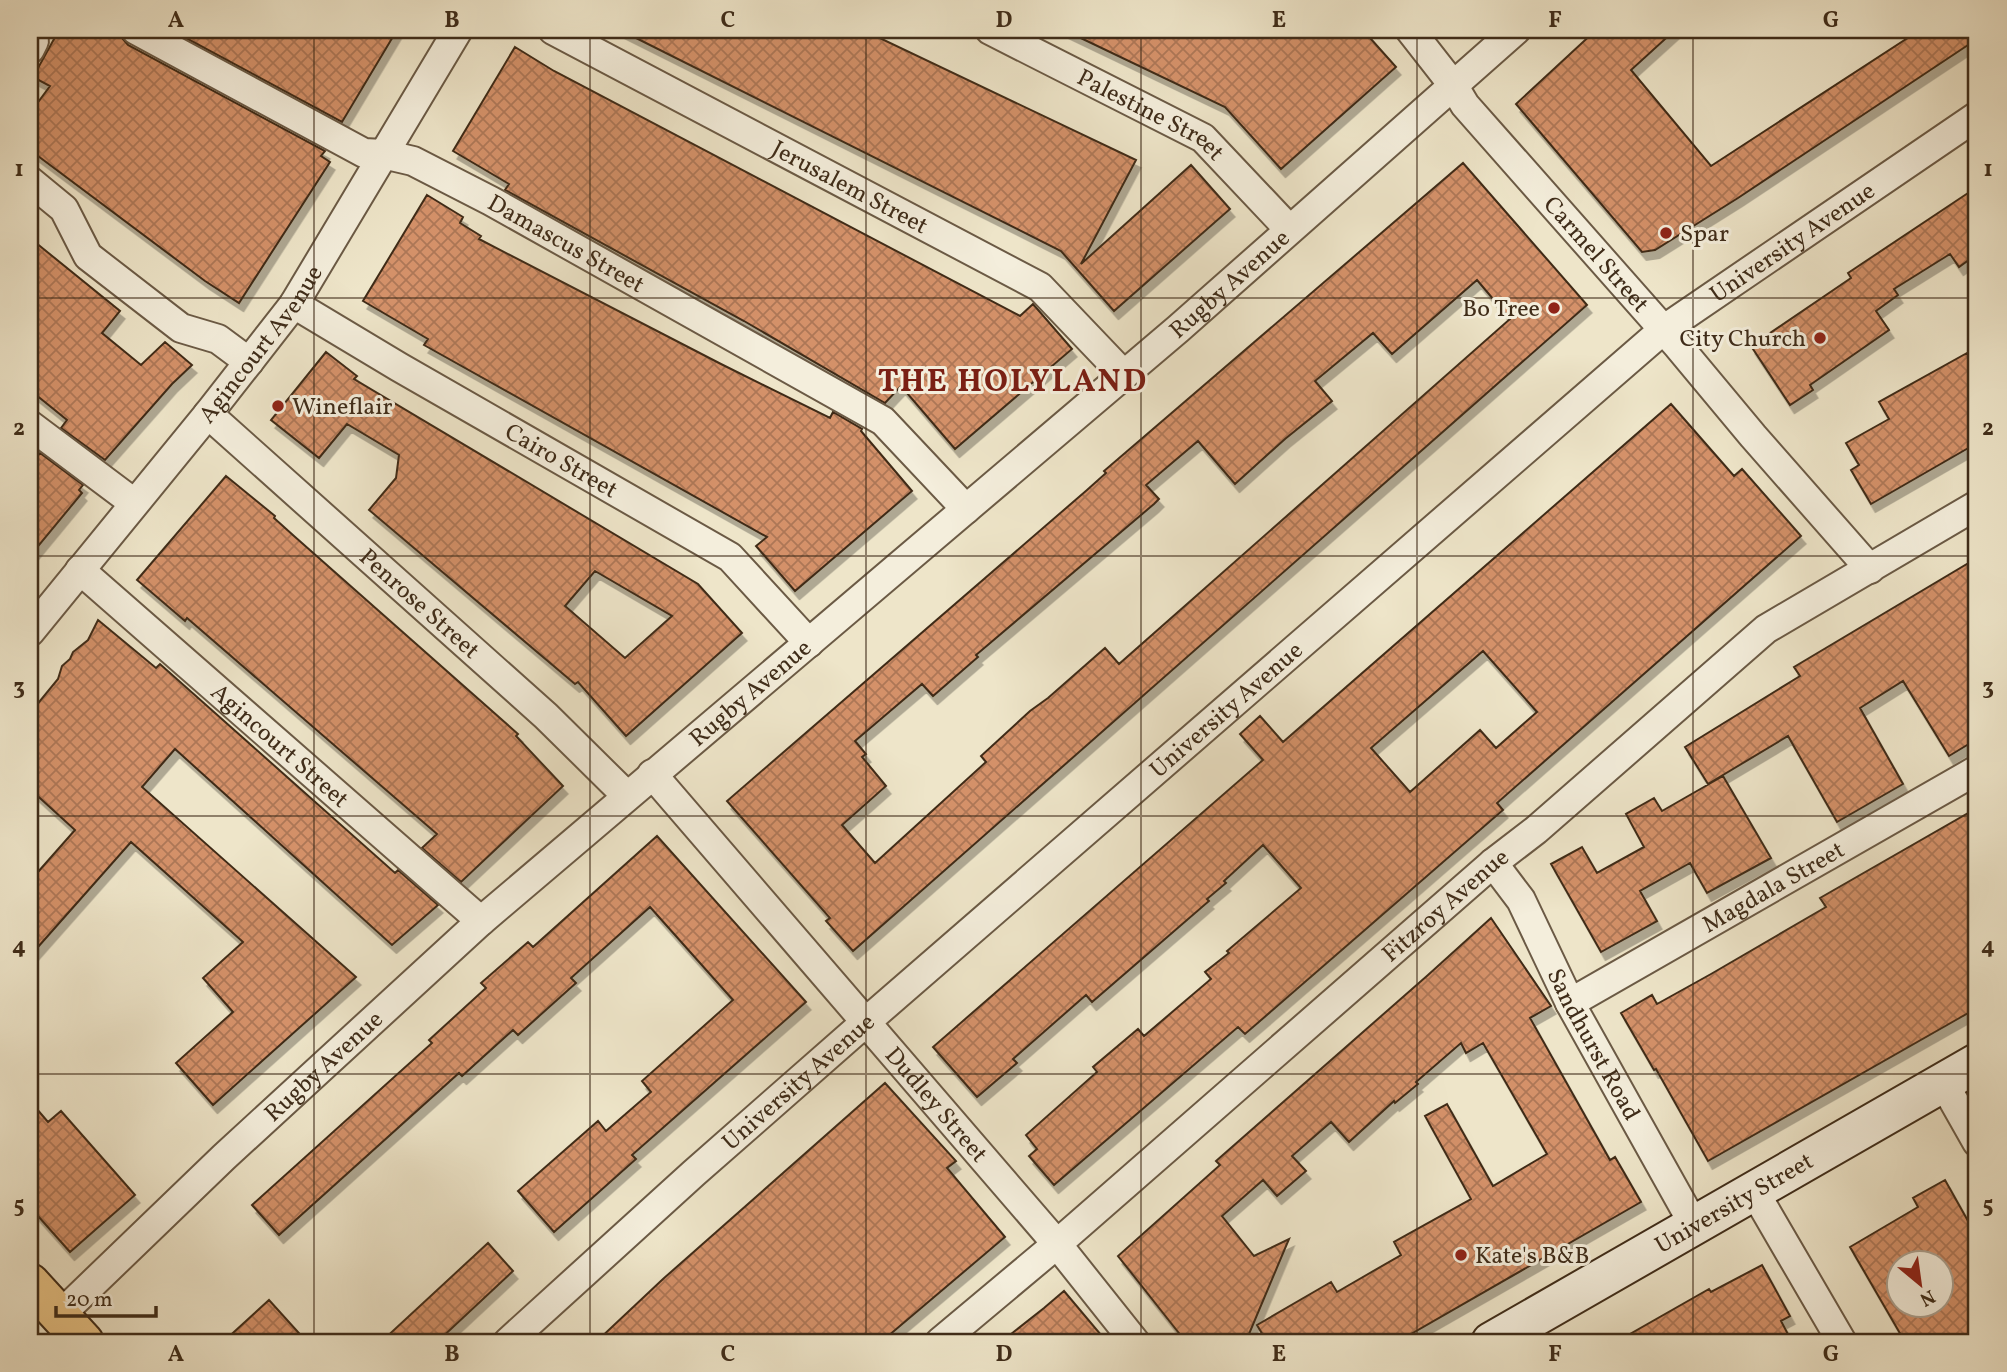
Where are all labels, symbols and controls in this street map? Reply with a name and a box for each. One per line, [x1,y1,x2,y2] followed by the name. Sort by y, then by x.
[168,5,184,37] text: A
[444,5,460,37] text: B
[721,5,735,37] text: C
[996,5,1013,37] text: D
[1272,5,1286,37] text: E
[1548,5,1562,37] text: F
[1823,5,1839,37] text: G
[1071,62,1231,169] street label: Palestine Street
[765,133,934,244] street label: Jerusalem Street
[14,154,24,186] text: 1
[1983,154,1993,186] text: 1
[1704,175,1883,312] street label: University Avenue
[481,187,650,303] street label: Damascus Street
[1534,190,1656,321] street label: Carmel Street
[1680,218,1729,252] place label: Spar
[1163,222,1298,348] street label: Rugby Avenue
[1658,225,1674,241] marker: Spar
[192,260,332,431] street label: Agincourt Avenue
[1462,293,1540,327] place label: Bo Tree
[1546,300,1562,316] marker: Bo Tree
[1680,323,1806,357] place label: City Church
[1812,330,1828,346] marker: City Church
[878,361,1148,405] district label: THE HOLYLAND
[292,391,392,425] place label: Wineflair
[270,398,286,414] marker: Wineflair
[13,413,25,445] text: 2
[1982,413,1994,445] text: 2
[498,416,624,508] street label: Cairo Street
[351,542,486,668] street label: Penrose Street
[683,632,820,756] street label: Rugby Avenue
[1143,635,1311,787] street label: University Avenue
[13,672,25,704] text: 3
[1982,672,1994,704] text: 3
[202,677,356,817] street label: Agincourt Street
[1697,834,1852,943] street label: Magdala Street
[1375,842,1517,971] street label: Fitzroy Avenue
[12,931,26,963] text: 4
[1981,931,1995,963] text: 4
[1537,963,1647,1127] street label: Sandhurst Road
[258,1004,392,1131] street label: Rugby Avenue
[716,1006,883,1160] street label: University Avenue
[876,1040,995,1171] street label: Dudley Street
[1649,1145,1820,1263] street label: University Street
[13,1190,25,1222] text: 5
[1982,1190,1994,1222] text: 5
[1475,1240,1589,1274] place label: Kate's B&B
[1453,1247,1469,1263] marker: Kate's B&B
[1884,1250,1954,1320] north arrow
[56,1274,156,1318] scale bar
[1915,1282,1940,1312] text: N
[66,1286,112,1315] text: 20 m
[168,1339,184,1371] text: A
[444,1339,460,1371] text: B
[721,1339,735,1371] text: C
[996,1339,1013,1371] text: D
[1272,1339,1286,1371] text: E
[1548,1339,1562,1371] text: F
[1823,1339,1839,1371] text: G

